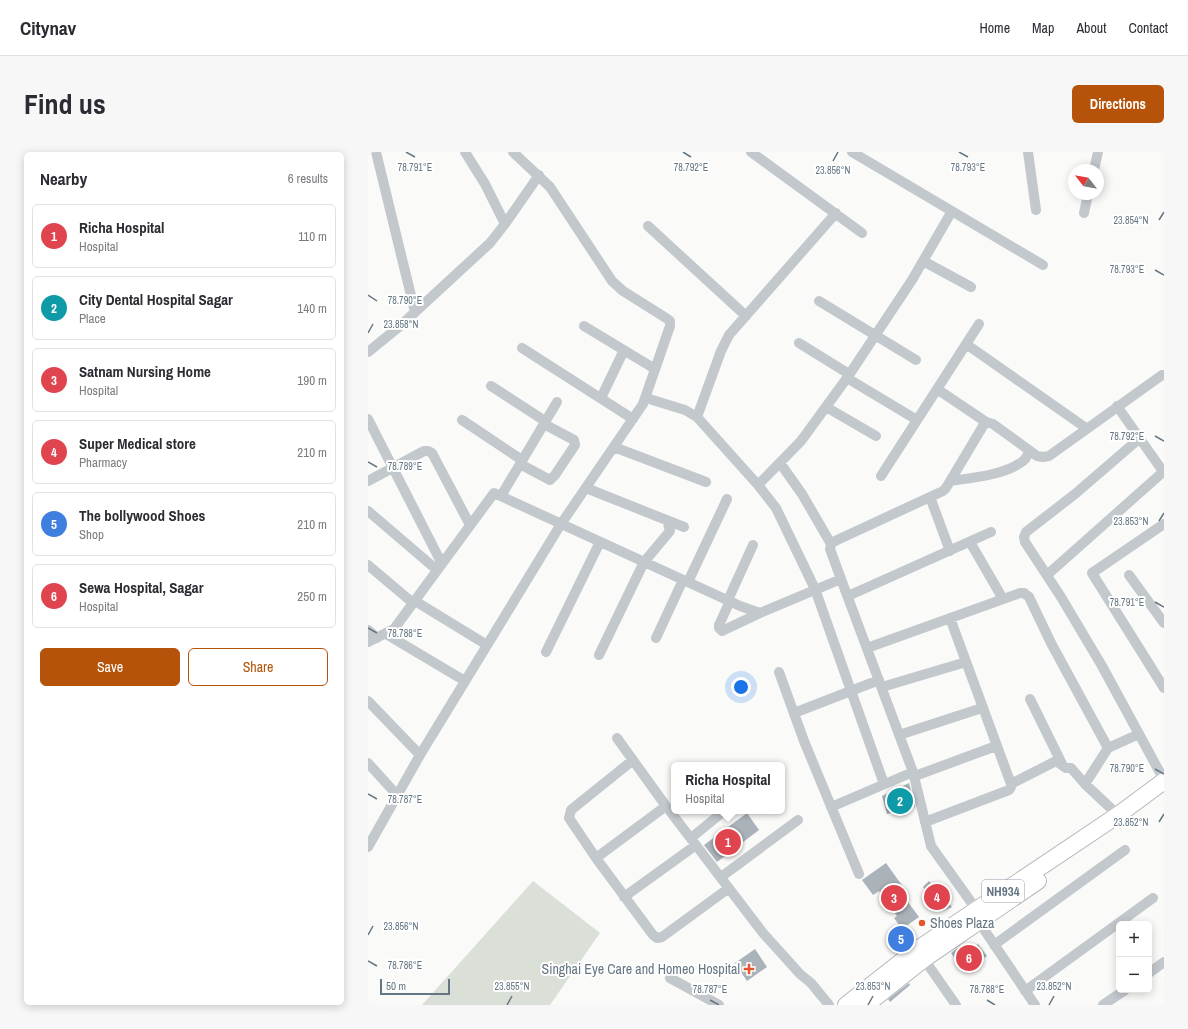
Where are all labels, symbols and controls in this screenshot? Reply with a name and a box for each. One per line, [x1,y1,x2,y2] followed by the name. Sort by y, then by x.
[20,15,76,41] text: Citynav
[979,19,1010,37] text: Home
[1032,19,1054,37] text: Map
[1076,19,1106,37] text: About
[1128,19,1168,37] text: Contact
[24,85,106,123] text: Find us
[1072,85,1164,123] button: Directions
[398,161,432,174] text: 78.791°E
[674,161,708,174] text: 78.792°E
[951,161,985,174] text: 78.793°E
[816,164,851,177] text: 23.856°N
[1068,164,1104,200] north arrow
[40,167,87,190] text: Nearby
[288,170,328,187] text: 6 results
[1114,214,1149,227] text: 23.854°N
[79,217,164,238] text: Richa Hospital
[51,228,57,245] text: 1
[298,228,327,245] text: 110 m
[79,238,118,255] text: Hospital
[1110,263,1144,276] text: 78.793°E
[79,289,233,310] text: City Dental Hospital Sagar
[388,294,422,307] text: 78.790°E
[51,300,57,317] text: 2
[297,300,327,317] text: 140 m
[79,310,106,327] text: Place
[384,318,419,331] text: 23.858°N
[79,361,211,382] text: Satnam Nursing Home
[51,372,57,389] text: 3
[297,372,327,389] text: 190 m
[79,382,118,399] text: Hospital
[1110,430,1144,443] text: 78.792°E
[79,433,196,454] text: Super Medical store
[51,444,57,461] text: 4
[297,444,327,461] text: 210 m
[79,454,127,471] text: Pharmacy
[388,460,422,473] text: 78.789°E
[79,505,205,526] text: The bollywood Shoes
[1114,515,1149,528] text: 23.853°N
[51,516,57,533] text: 5
[297,516,327,533] text: 210 m
[79,526,104,543] text: Shop
[79,577,203,598] text: Sewa Hospital, Sagar
[51,588,57,605] text: 6
[297,588,327,605] text: 250 m
[1110,596,1144,609] text: 78.791°E
[79,598,118,615] text: Hospital
[388,627,422,640] text: 78.788°E
[40,648,180,686] button: Save
[188,648,328,686] button: Share
[731,677,751,697] your location
[671,762,785,814] popup
[1110,762,1144,775] text: 78.790°E
[685,769,771,790] text: Richa Hospital
[887,786,913,816] pin: 2
[685,790,724,807] text: Hospital
[388,793,422,806] text: 78.787°E
[1114,816,1149,829] text: 23.852°N
[715,827,741,857] pin: 1
[982,880,1024,902] road number: NH934
[924,882,950,912] pin: 4
[881,883,907,913] pin: 3
[930,914,995,932] place label: Shoes Plaza
[917,918,927,928] marker: Shoes Plaza
[384,920,419,933] text: 23.856°N
[1116,921,1152,993] map controls
[1116,921,1152,957] button: +
[888,924,914,954] pin: 5
[956,943,982,973] pin: 6
[1116,957,1152,993] button: −
[388,959,422,972] text: 78.786°E
[542,960,740,978] place label: Singhai Eye Care and Homeo Hospital
[743,963,755,975] marker: Singhai Eye Care and Homeo Hospital
[380,977,450,996] scale bar
[386,979,406,993] text: 50 m
[495,980,530,993] text: 23.855°N
[856,980,891,993] text: 23.853°N
[1037,980,1072,993] text: 23.852°N
[693,983,727,996] text: 78.787°E
[970,983,1004,996] text: 78.788°E

